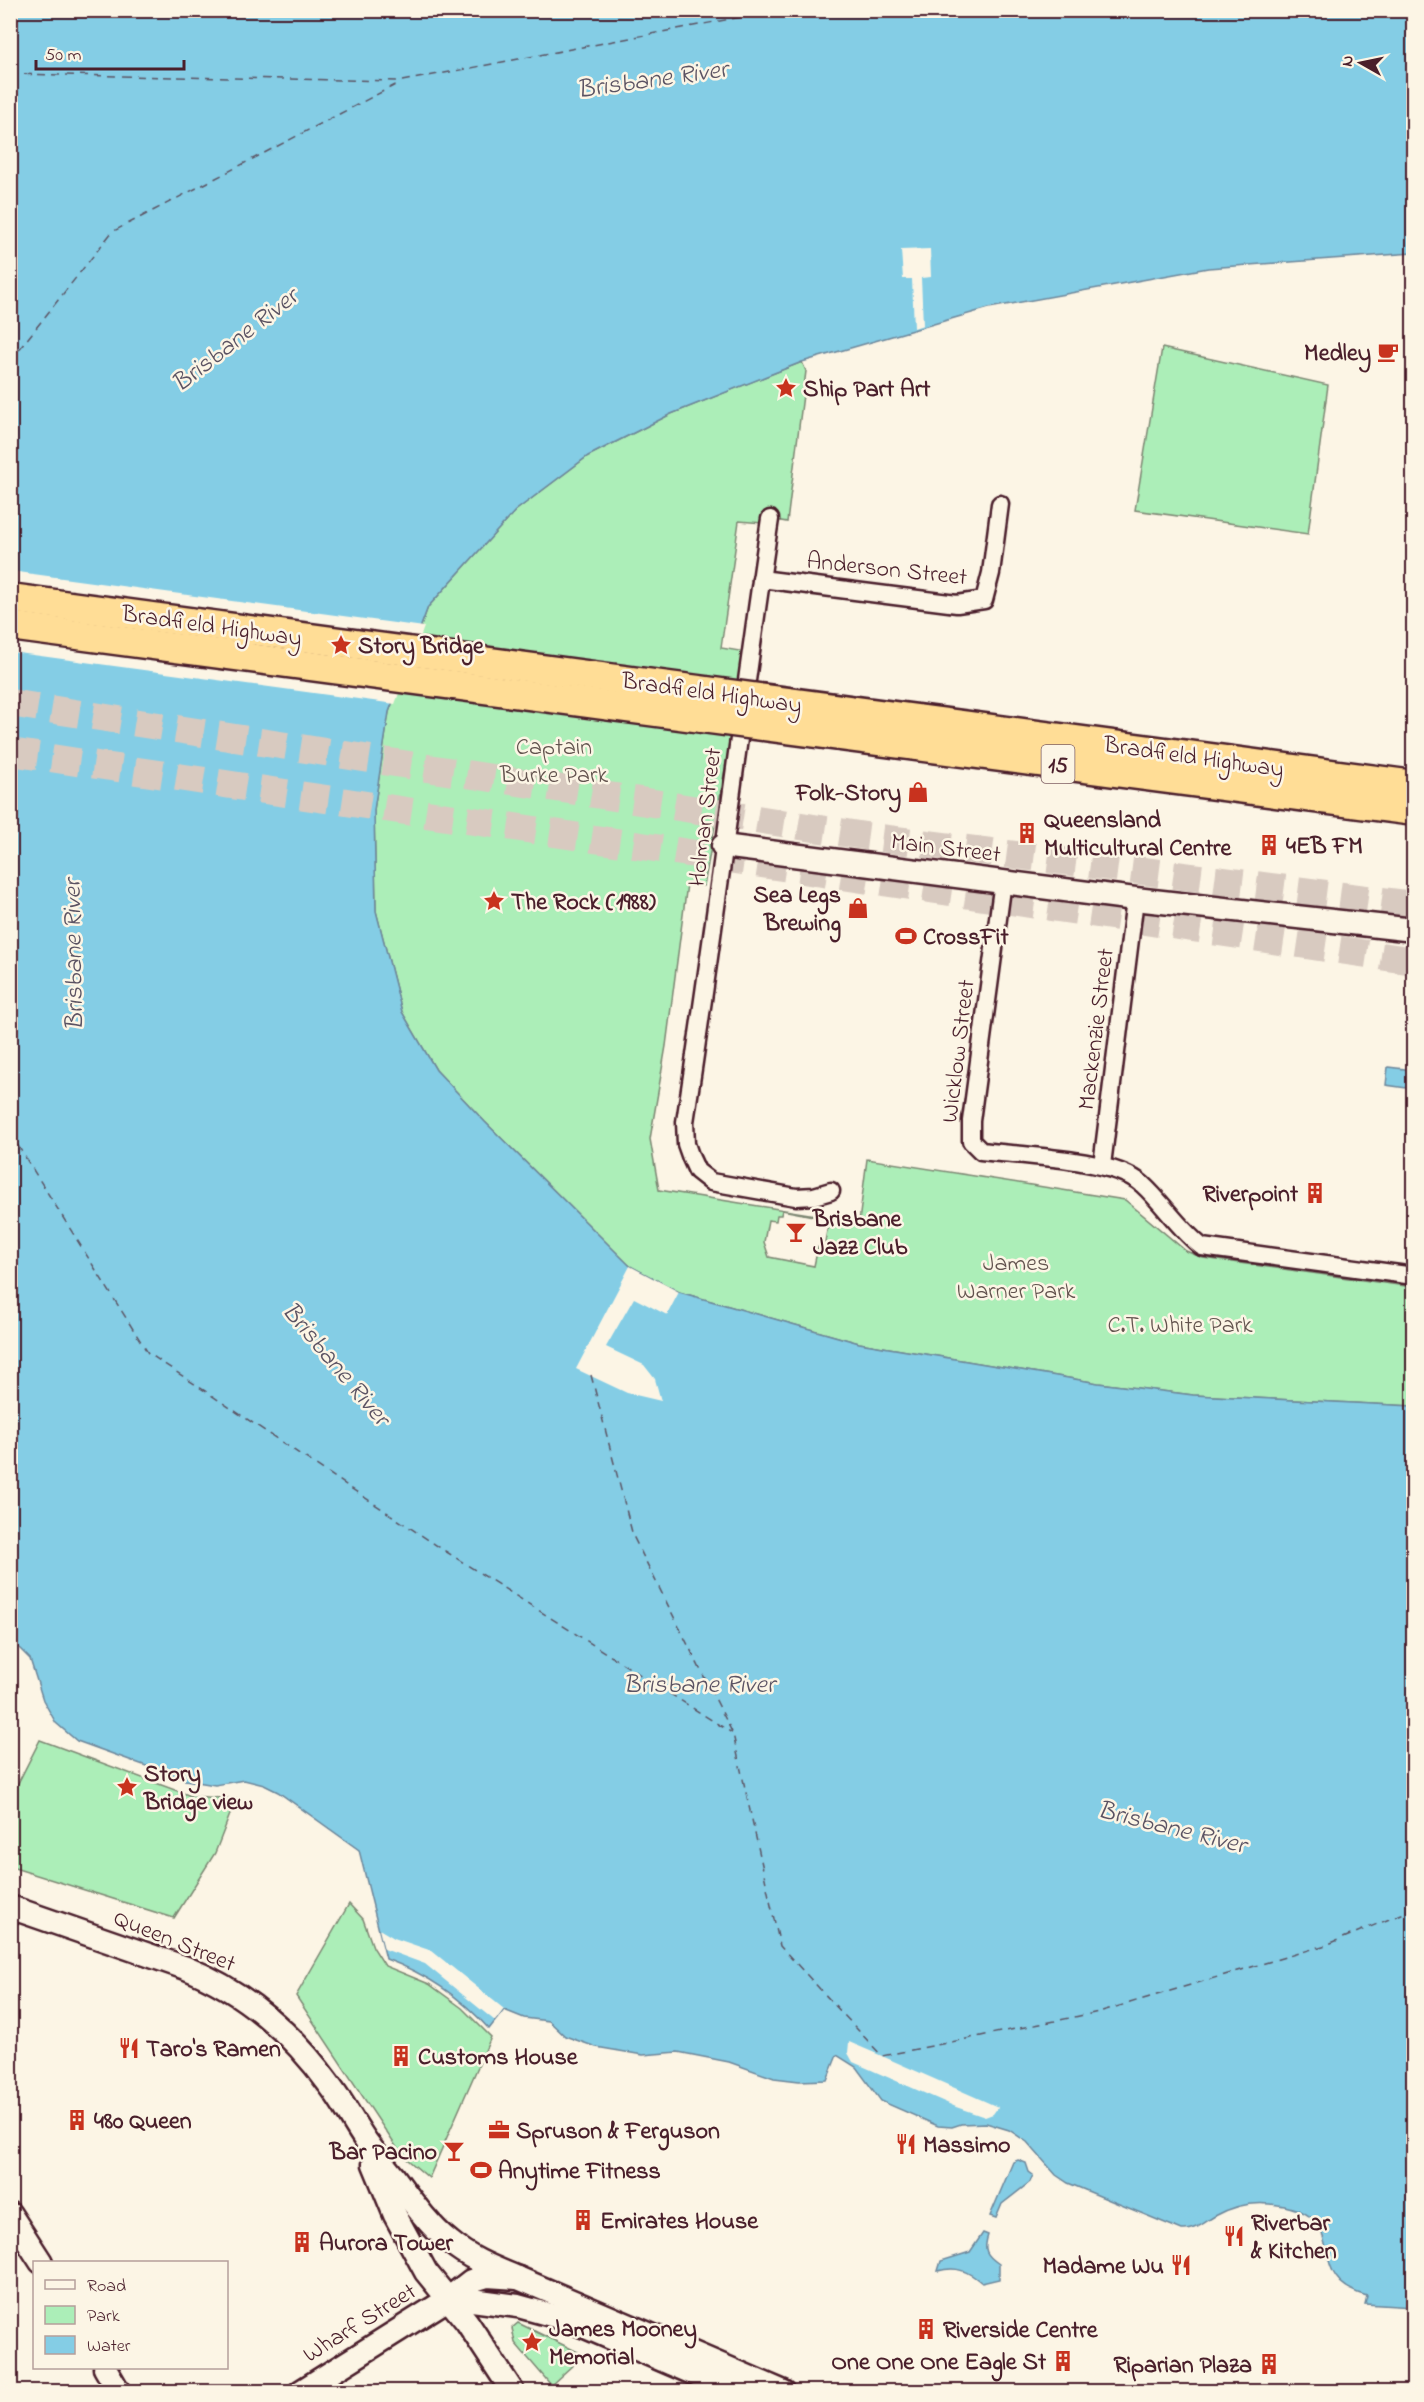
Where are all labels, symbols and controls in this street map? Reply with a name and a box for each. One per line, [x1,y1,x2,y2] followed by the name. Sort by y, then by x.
[36,33,184,71] scale bar
[1331,33,1391,93] north arrow
[45,43,82,69] text: 50 m
[575,51,733,110] water label: Brisbane River
[1335,54,1361,68] text: N
[164,278,310,403] water label: Brisbane River
[1304,337,1371,373] place label: Medley
[1376,340,1400,364] cafe icon: Medley
[803,373,931,408] place label: Ship Part Art
[774,376,798,400] place icon: Ship Part Art
[805,545,969,596] street label: Anderson Street
[118,597,304,658] street label: Bradfield Highway
[358,630,485,666] place label: Story Bridge
[329,633,353,657] place icon: Story Bridge
[618,664,804,725] street label: Bradfield Highway
[1100,728,1286,789] street label: Bradfield Highway
[499,731,608,794] park label: Captain Burke Park
[1042,745,1074,783] road number: 15
[681,746,732,889] street label: Holman Street
[795,777,901,813] place label: Folk-Story
[906,780,930,804] shop icon: Folk-Story
[1044,804,1232,867] place label: Queensland Multicultural Centre
[1015,821,1039,845] building icon: Queensland Multicultural Centre
[889,825,1003,874] street label: Main Street
[1286,830,1363,865] place label: 4EB FM
[1257,833,1281,857] building icon: 4EB FM
[55,876,95,1031] water label: Brisbane River
[753,879,841,943] place label: Sea Legs Brewing
[511,886,656,921] place label: The Rock (1988)
[482,889,506,913] place icon: The Rock (1988)
[846,896,870,920] shop icon: Sea Legs Brewing
[923,921,1009,956] place label: CrossFit
[894,924,918,948] sports icon: CrossFit
[1070,946,1125,1112] street label: Mackenzie Street
[933,978,986,1125] street label: Wicklow Street
[1202,1178,1299,1213] place label: Riverpoint
[1303,1181,1327,1205] building icon: Riverpoint
[812,1203,908,1266] place label: Brisbane Jazz Club
[784,1220,808,1244] bar icon: Brisbane Jazz Club
[957,1247,1076,1310] park label: James Warner Park
[271,1295,400,1438] water label: Brisbane River
[1107,1309,1253,1344] park label: C.T. White Park
[623,1667,778,1705] water label: Brisbane River
[143,1758,253,1822] place label: Story Bridge view
[115,1775,139,1799] place icon: Story Bridge view
[1093,1792,1252,1866] water label: Brisbane River
[108,1902,240,1983] street label: Queen Street
[146,2033,281,2068] place label: Taro's Ramen
[117,2036,141,2060] restaurant icon: Taro's Ramen
[418,2041,579,2076] place label: Customs House
[389,2044,413,2068] building icon: Customs House
[94,2105,192,2140] place label: 480 Queen
[65,2108,89,2132] building icon: 480 Queen
[516,2115,720,2151] place label: Spruson & Ferguson
[487,2118,511,2142] office icon: Spruson & Ferguson
[923,2129,1010,2164] place label: Massimo
[894,2132,918,2156] restaurant icon: Massimo
[329,2136,437,2171] place label: Bar Pacino
[442,2139,466,2163] bar icon: Bar Pacino
[498,2155,661,2191] place label: Anytime Fitness
[469,2158,493,2182] sports icon: Anytime Fitness
[600,2205,759,2240] place label: Emirates House
[1250,2207,1337,2270] place label: Riverbar & Kitchen
[571,2208,595,2232] building icon: Emirates House
[1222,2224,1246,2248] restaurant icon: Riverbar & Kitchen
[319,2227,454,2262] place label: Aurora Tower
[290,2230,314,2254] building icon: Aurora Tower
[1042,2250,1164,2285] place label: Madame Wu
[1169,2253,1193,2277] restaurant icon: Madame Wu
[33,2261,228,2369] legend
[87,2274,126,2300] text: Road
[297,2275,424,2373] street label: Wharf Street
[87,2304,120,2330] text: Park
[549,2313,697,2376] place label: James Mooney Memorial
[943,2314,1099,2349] place label: Riverside Centre
[914,2317,938,2341] building icon: Riverside Centre
[520,2330,544,2354] place icon: James Mooney Memorial
[87,2334,131,2360] text: Water
[831,2346,1047,2382] place label: One One One Eagle St
[1051,2349,1075,2373] building icon: One One One Eagle St
[1113,2349,1252,2384] place label: Riparian Plaza
[1257,2352,1281,2376] building icon: Riparian Plaza

